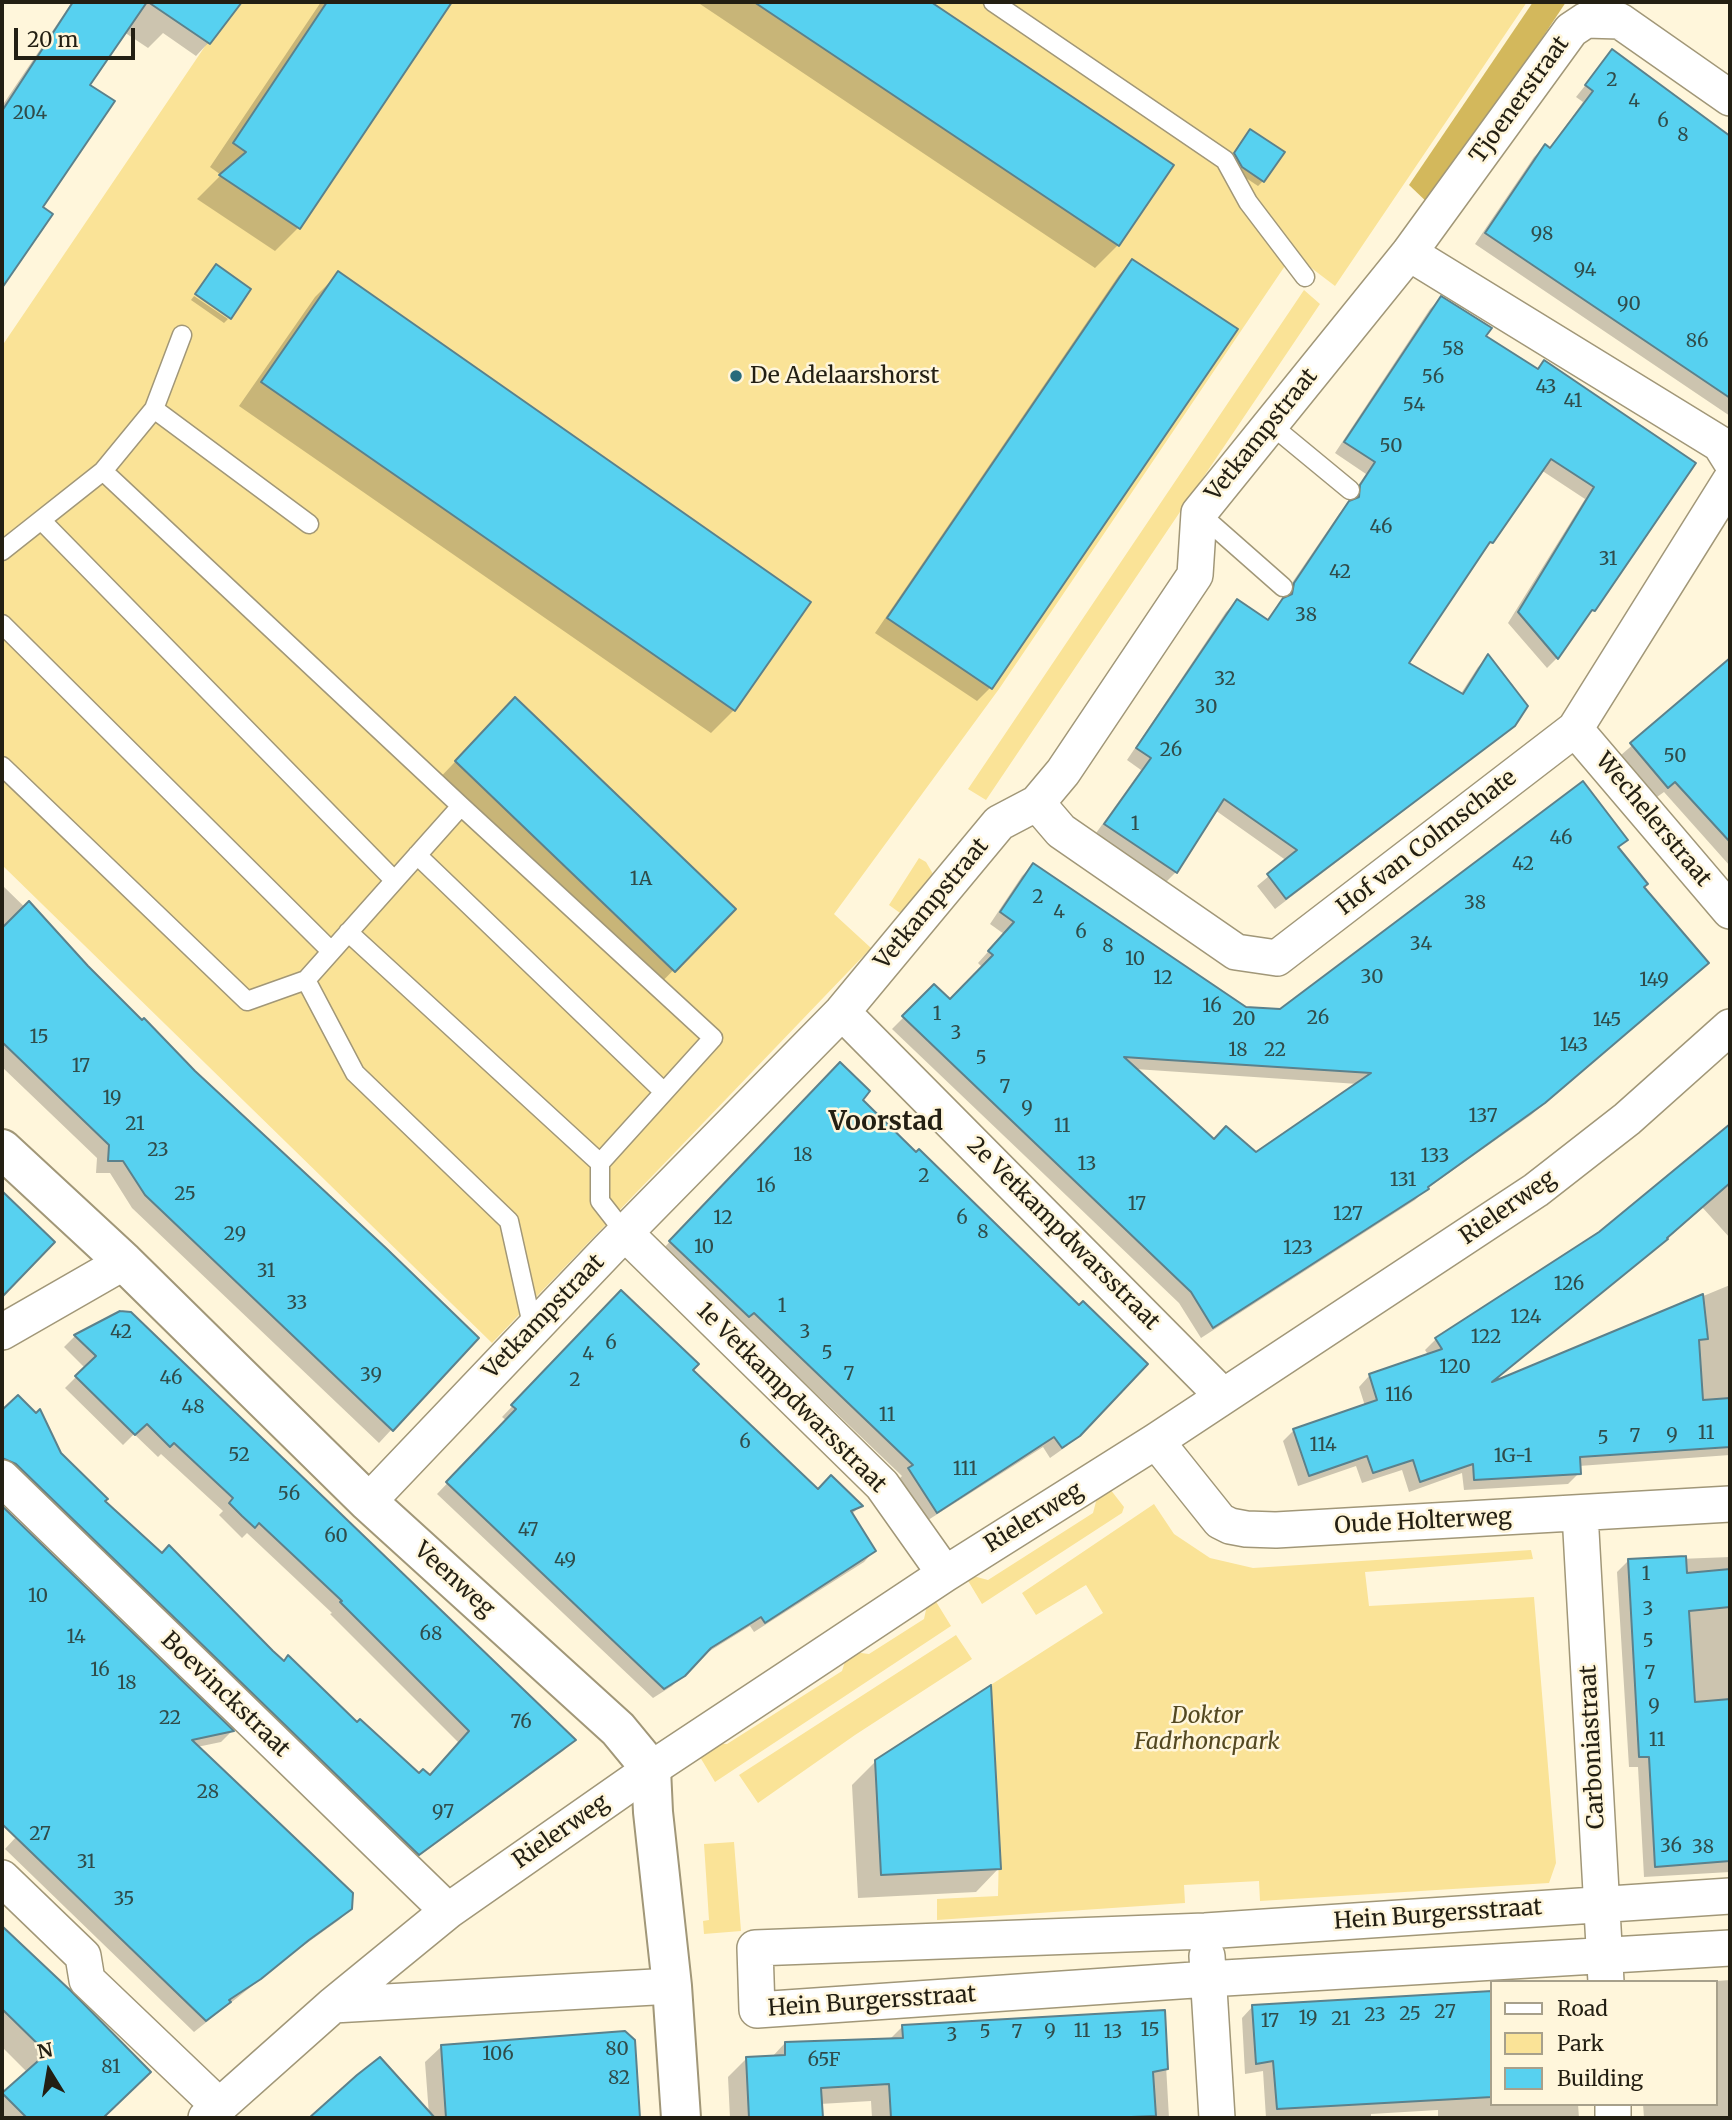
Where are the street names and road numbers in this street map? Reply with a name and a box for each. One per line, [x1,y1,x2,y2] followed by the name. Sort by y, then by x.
[1465,31,1575,169] street label: Tjoenerstraat
[1200,363,1324,507] street label: Vetkampstraat
[1589,748,1717,892] street label: Wechelerstraat
[1332,764,1522,922] street label: Hof van Colmschate
[869,833,995,975] street label: Vetkampstraat
[961,1132,1165,1336] street label: 2e Vetkampdwarsstraat
[1455,1165,1561,1251] street label: Rielerweg
[478,1249,610,1385] street label: Vetkampstraat
[690,1297,892,1499] street label: 1e Vetkampdwarsstraat
[980,1477,1088,1559] street label: Rielerweg
[1334,1504,1512,1540] street label: Oude Holterweg
[408,1537,500,1623] street label: Veenweg
[155,1627,295,1763] street label: Boevinckstraat
[1575,1664,1611,1830] street label: Carboniastraat
[508,1789,614,1875] street label: Rielerweg
[1333,1894,1543,1936] street label: Hein Burgersstraat
[767,1981,977,2023] street label: Hein Burgersstraat

